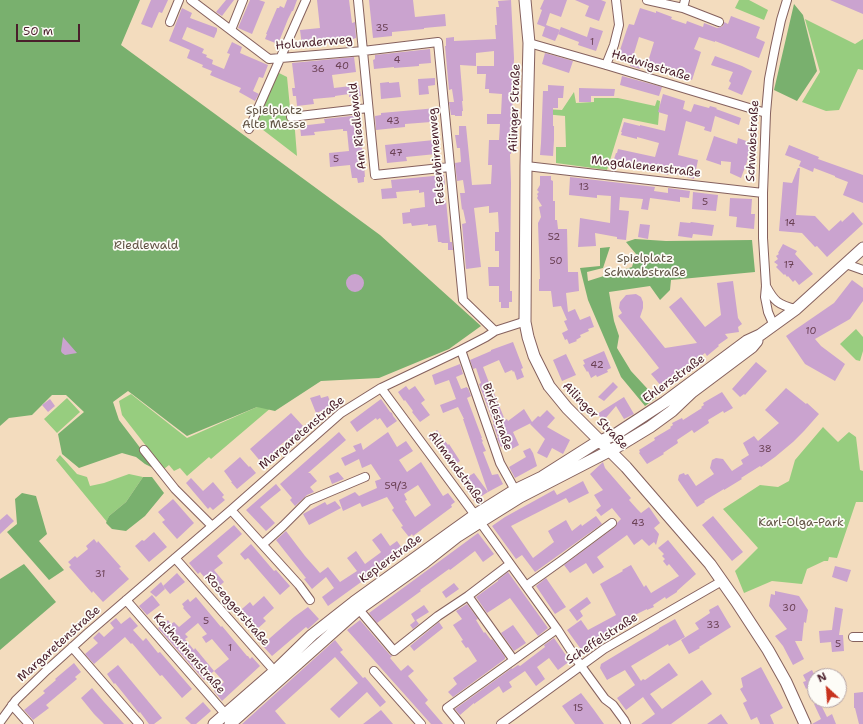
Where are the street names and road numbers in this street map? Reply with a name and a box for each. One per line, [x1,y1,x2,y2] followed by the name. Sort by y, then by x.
[275,32,353,54] street label: Holunderweg
[610,47,692,85] street label: Hadwigstraße
[506,64,524,152] street label: Ailinger Straße
[346,82,370,170] street label: Am Riedlewald
[744,100,762,182] street label: Schwabstraße
[426,107,448,205] street label: Felsenbirnenweg
[590,153,702,181] street label: Magdalenenstraße
[640,352,708,406] street label: Ehlersstraße
[559,379,631,453] street label: Ailinger Straße
[479,381,515,453] street label: Birklestraße
[256,393,348,473] street label: Margaretenstraße
[425,429,487,507] street label: Allmandstraße
[357,531,425,587] street label: Keplerstraße
[202,571,272,649] street label: Roseggerstraße
[14,603,104,685] street label: Margaretenstraße
[563,610,641,668] street label: Scheffelstraße
[150,611,228,697] street label: Katharinenstraße

